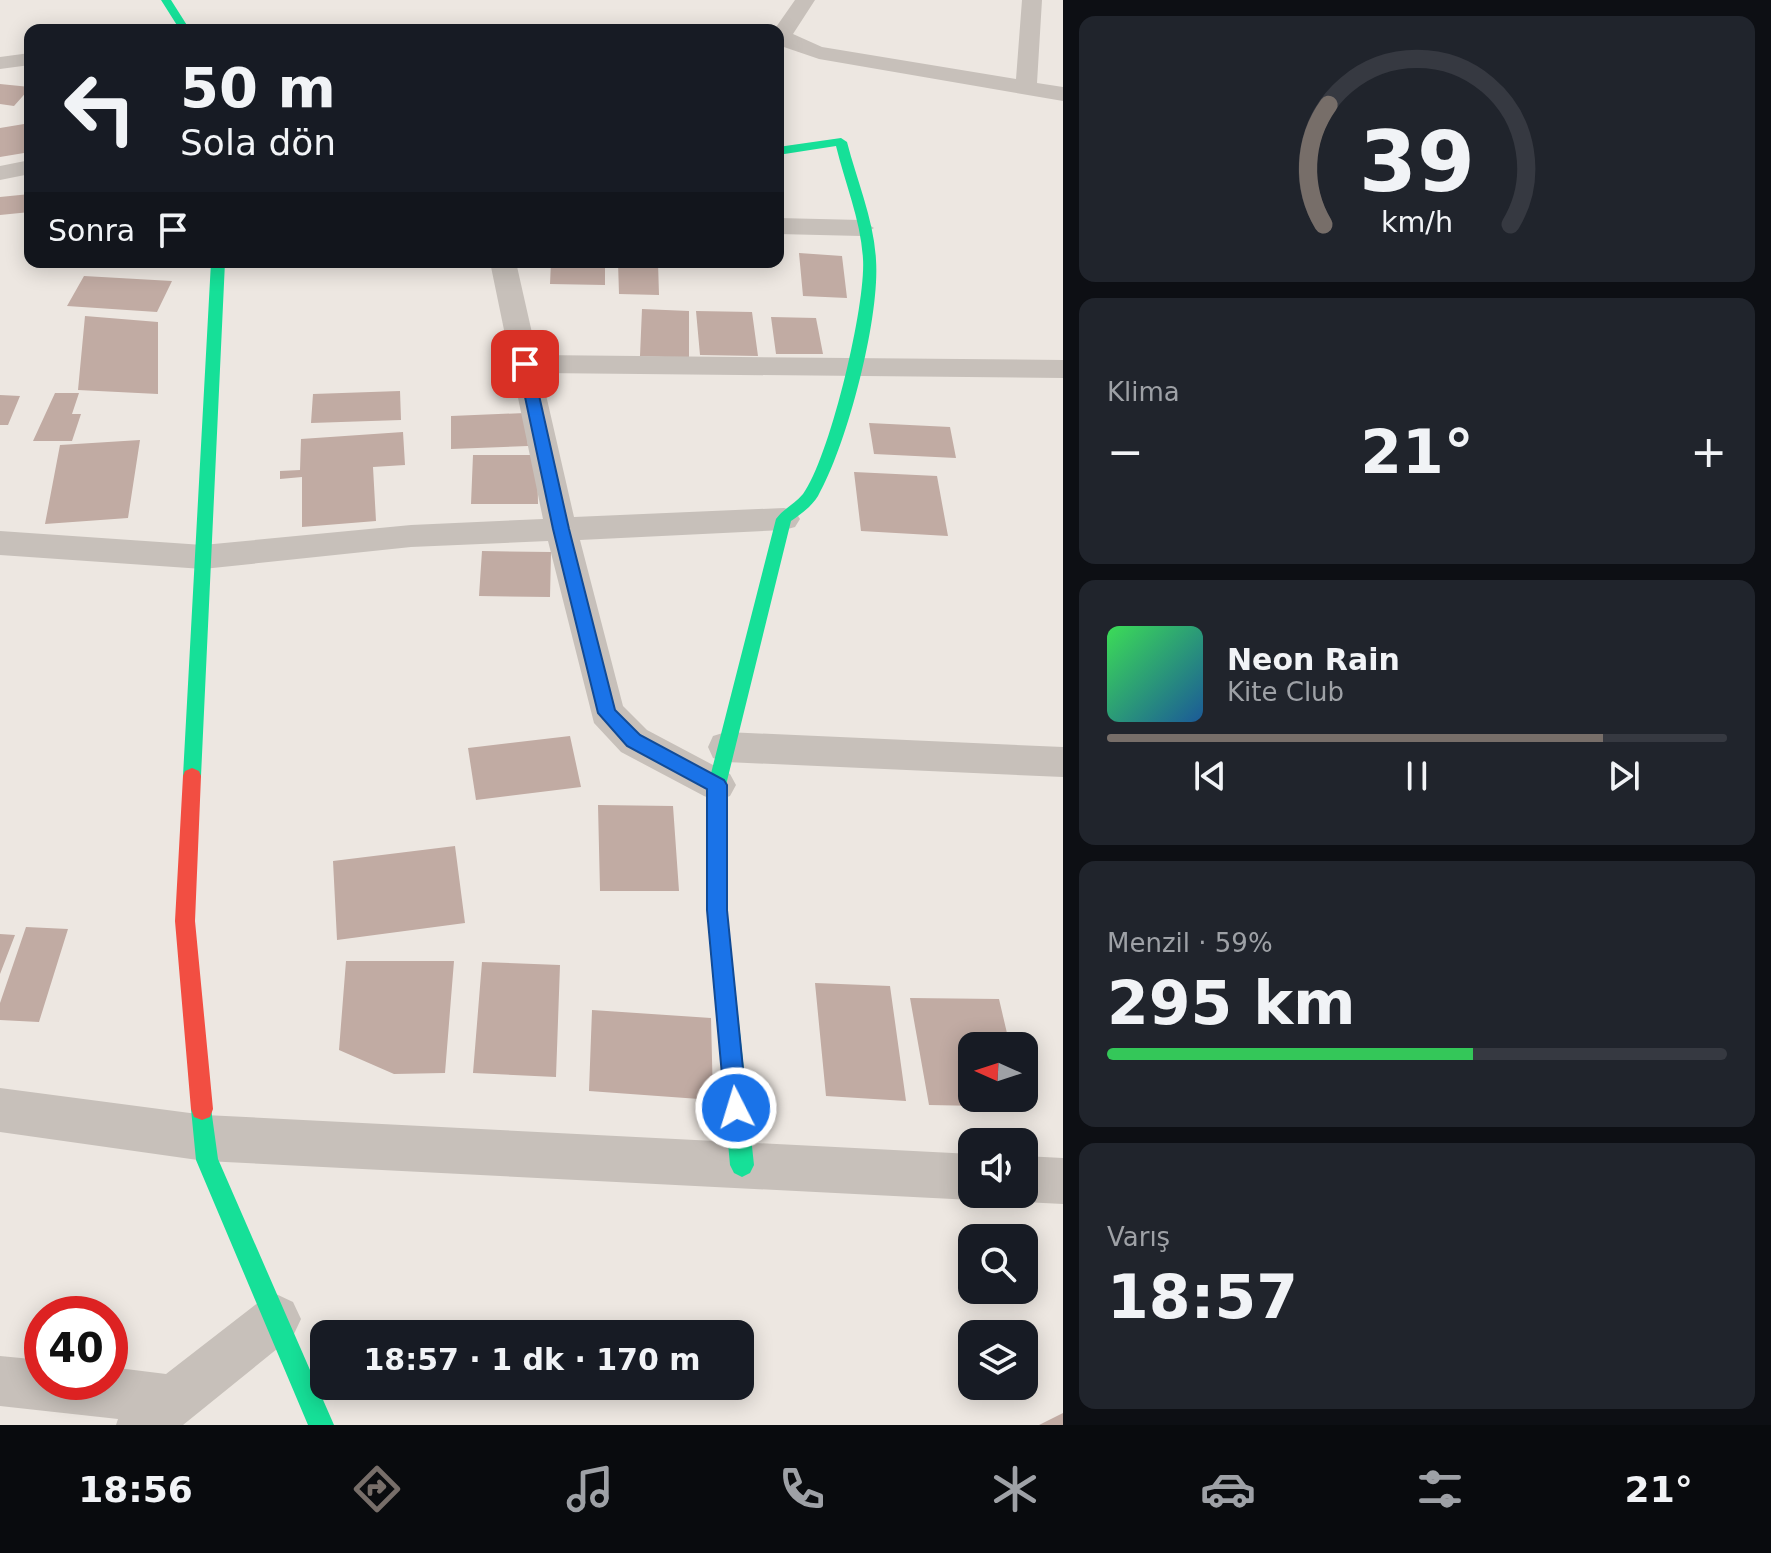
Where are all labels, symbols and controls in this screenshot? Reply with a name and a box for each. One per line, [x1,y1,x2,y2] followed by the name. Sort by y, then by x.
[180,55,336,120] text: 50 m
[48,56,152,160] icon: left
[1359,113,1475,210] text: 39
[180,122,336,163] text: Sola dön
[1381,205,1453,239] text: km/h
[151,208,195,252] icon: arrive
[48,213,135,248] text: Sonra
[491,330,559,398] pin
[503,342,547,386] icon: arrive
[1107,377,1180,407] text: Klima
[1360,417,1474,487] text: 21°
[1107,426,1144,477] text: −
[1690,426,1727,477] text: +
[1227,642,1400,677] text: Neon Rain
[1227,677,1344,707] text: Kite Club
[1188,754,1232,798] icon: previous
[1395,754,1439,798] icon: pause
[1602,754,1646,798] icon: next
[1107,928,1273,958] text: Menzil · 59%
[1107,968,1356,1038] text: 295 km
[958,1032,1038,1112] north arrow
[958,1032,1038,1400] map controls
[694,1066,778,1150] position arrow
[958,1128,1038,1208] button: sound
[1107,1222,1170,1252] text: Varış
[958,1224,1038,1304] button: search
[1107,1262,1298,1332] text: 18:57
[24,1296,128,1400] speed limit sign: 40
[958,1320,1038,1400] button: layers
[363,1342,701,1377] text: 18:57 · 1 dk · 170 m
[349,1461,405,1517] icon: directions
[562,1461,618,1517] icon: music
[774,1461,830,1517] icon: phone
[987,1461,1043,1517] icon: climate
[1200,1461,1256,1517] icon: car
[1412,1461,1468,1517] icon: filters
[78,1469,193,1510] text: 18:56
[1625,1469,1693,1510] text: 21°

